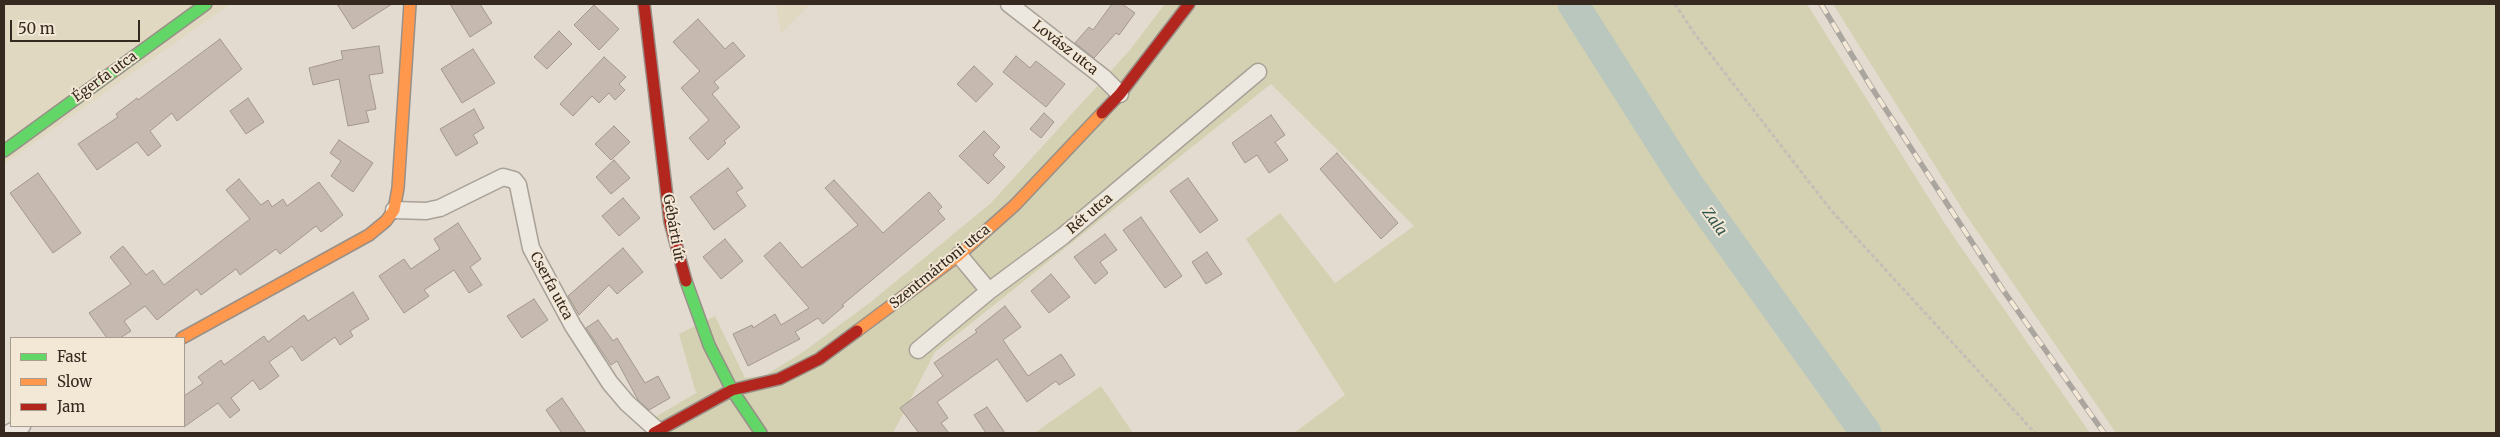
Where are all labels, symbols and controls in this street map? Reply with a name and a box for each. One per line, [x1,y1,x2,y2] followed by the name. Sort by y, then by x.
[12,10,142,42] scale bar
[1029,17,1101,79] street label: Lovász utca
[18,19,55,38] text: 50 m
[70,48,140,106] street label: Égerfa utca
[1064,190,1116,238] street label: Rét utca
[659,193,687,263] street label: Gébárti út
[1698,204,1730,240] water label: Zala
[886,221,994,313] street label: Szentmártoni utca
[526,249,576,323] street label: Cserfa utca
[10,337,185,427] legend
[57,347,87,366] text: Fast
[57,372,92,391] text: Slow
[57,397,85,416] text: Jam

